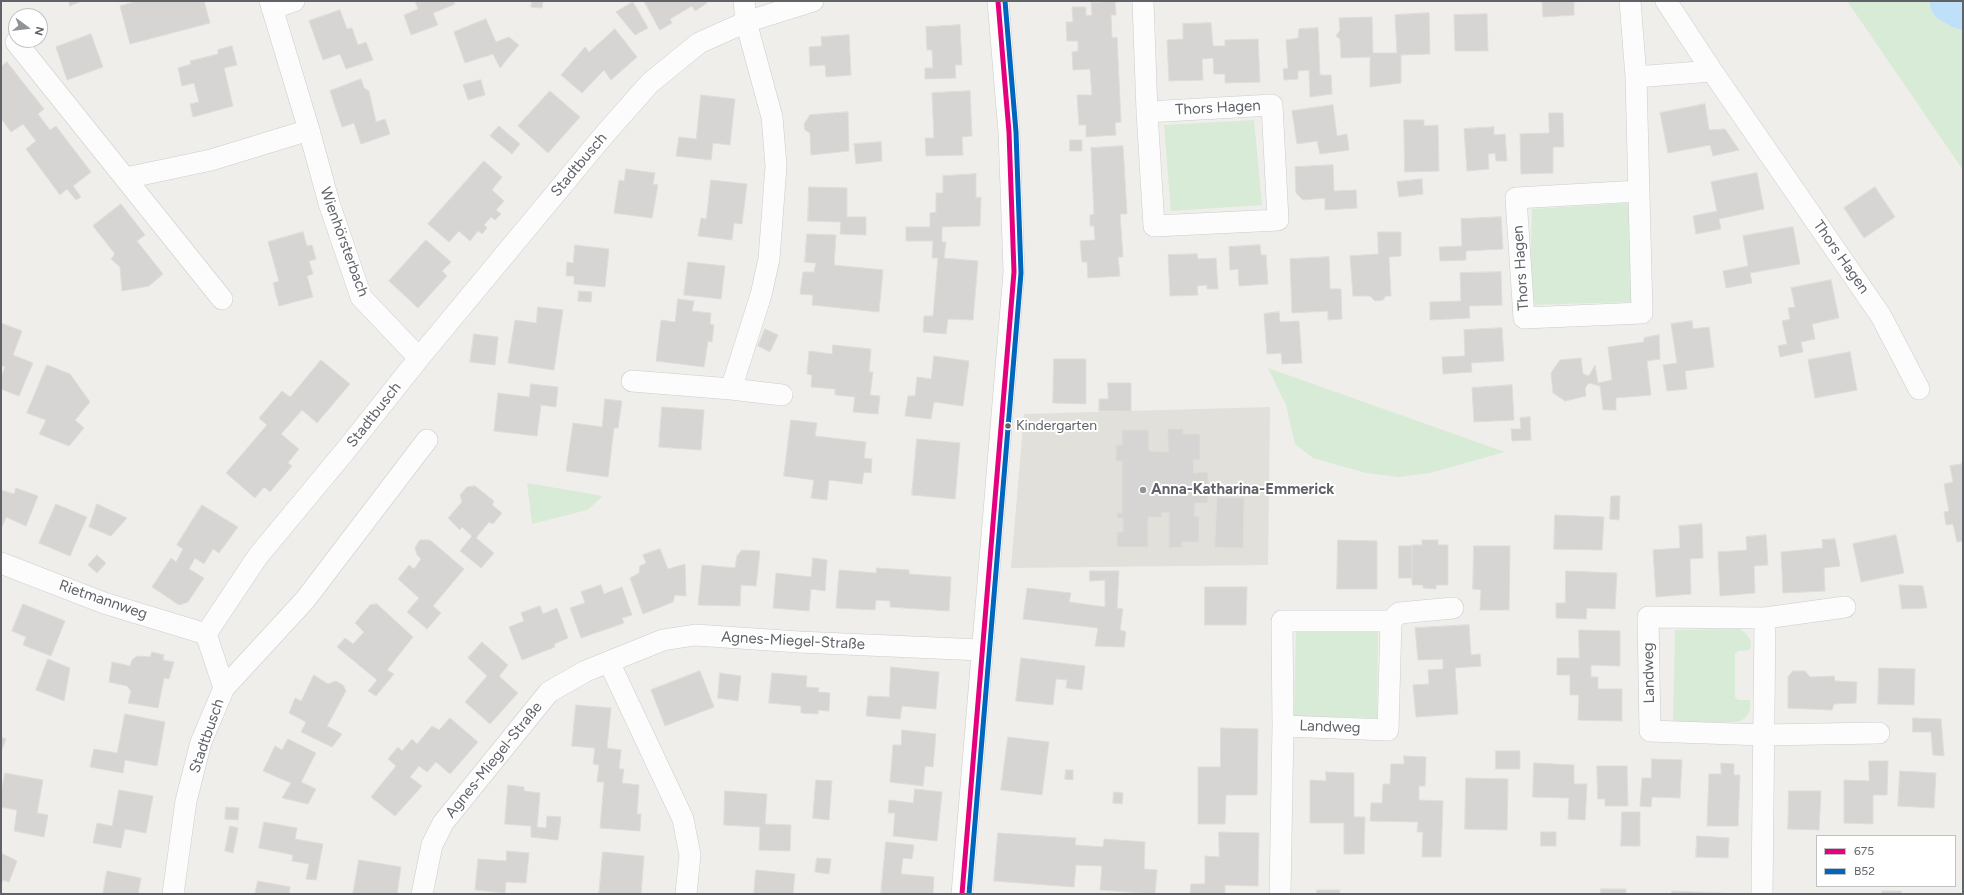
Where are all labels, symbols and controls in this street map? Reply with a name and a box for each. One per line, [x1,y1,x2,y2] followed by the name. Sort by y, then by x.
[8,8,48,48] north arrow
[32,25,46,37] text: N
[1175,97,1261,119] street label: Thors Hagen
[547,129,611,201] street label: Stadtbusch
[316,185,372,299] street label: Wienhörsterbach
[1809,217,1873,297] street label: Thors Hagen
[1509,225,1533,311] street label: Thors Hagen
[343,379,405,451] street label: Stadtbusch
[1016,418,1097,434] place label: Kindergarten
[1003,421,1013,431] marker: Kindergarten
[1151,481,1334,499] place label: Anna-Katharina-Emmerick
[1138,485,1148,495] marker: Anna-Katharina-Emmerick
[56,576,150,624] street label: Rietmannweg
[721,628,865,654] street label: Agnes-Miegel-Straße
[1639,642,1659,704] street label: Landweg
[186,696,228,776] street label: Stadtbusch
[442,698,546,822] street label: Agnes-Miegel-Straße
[1299,717,1361,737] street label: Landweg
[1816,835,1956,887] legend
[1854,844,1874,858] text: 675
[1854,864,1875,878] text: B52

